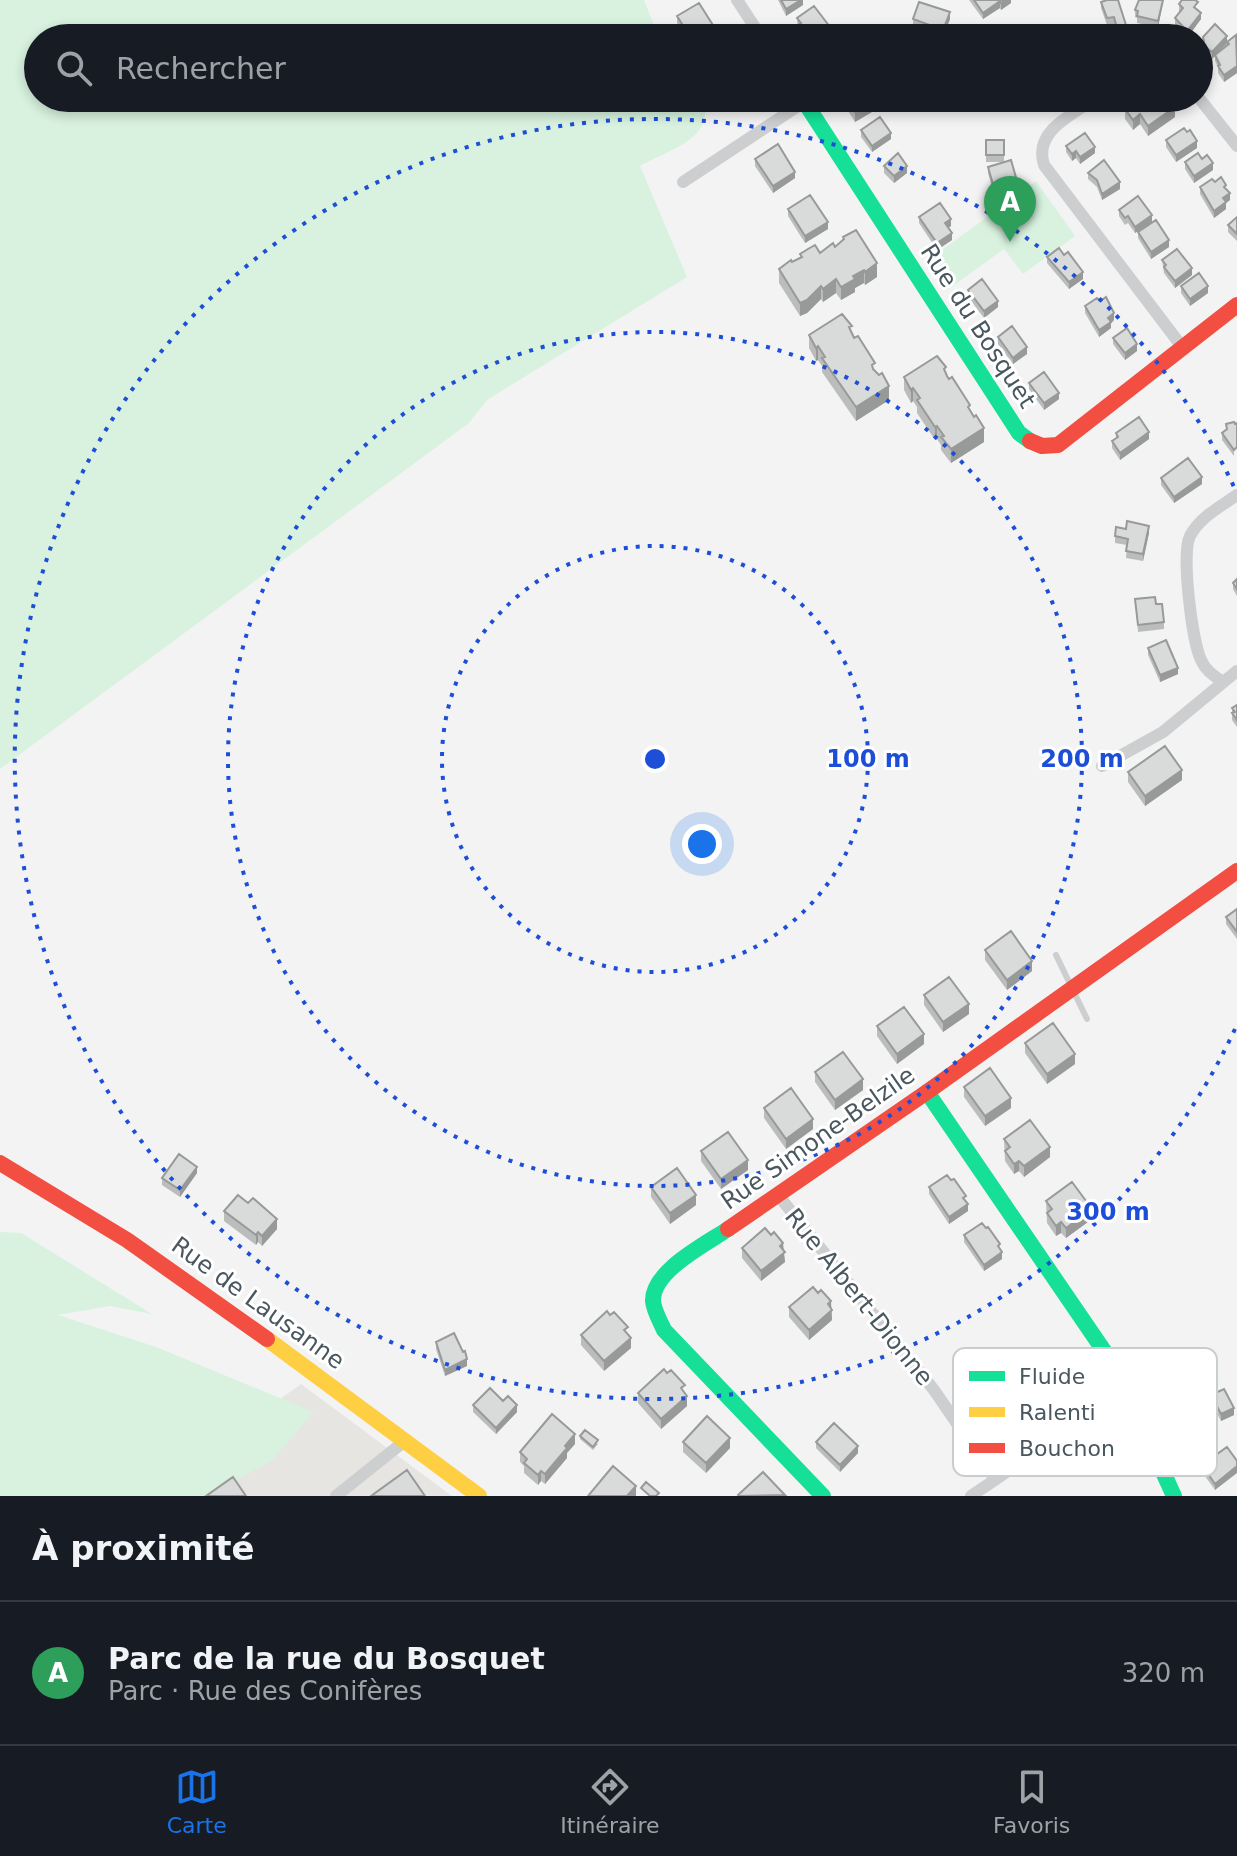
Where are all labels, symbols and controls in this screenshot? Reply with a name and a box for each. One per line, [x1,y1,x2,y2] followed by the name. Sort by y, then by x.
[24,24,1213,112] search box
[52,46,96,90] icon: search
[116,51,286,86] text: Rechercher
[984,176,1036,242] pin: A
[915,239,1041,413] street label: Rue du Bosquet
[641,745,669,773] centre of rings
[826,745,910,773] text: 100 m
[1040,745,1124,773] text: 200 m
[682,824,722,864] your location
[716,1061,920,1215] street label: Rue Simone-Belzile
[1066,1198,1150,1226] text: 300 m
[779,1203,939,1391] street label: Rue Albert-Dionne
[166,1231,350,1375] street label: Rue de Lausanne
[953,1348,1217,1476] legend
[1019,1364,1085,1389] text: Fluide
[1019,1400,1096,1425] text: Ralenti
[1019,1436,1115,1461] text: Bouchon
[32,1528,255,1568] text: À proximité
[108,1641,545,1676] text: Parc de la rue du Bosquet
[48,1658,68,1688] text: A
[1122,1658,1205,1688] text: 320 m
[108,1676,422,1706] text: Parc · Rue des Conifères
[167,1765,227,1838] tab: Carte
[560,1765,660,1838] tab: Itinéraire
[993,1765,1070,1838] tab: Favoris

